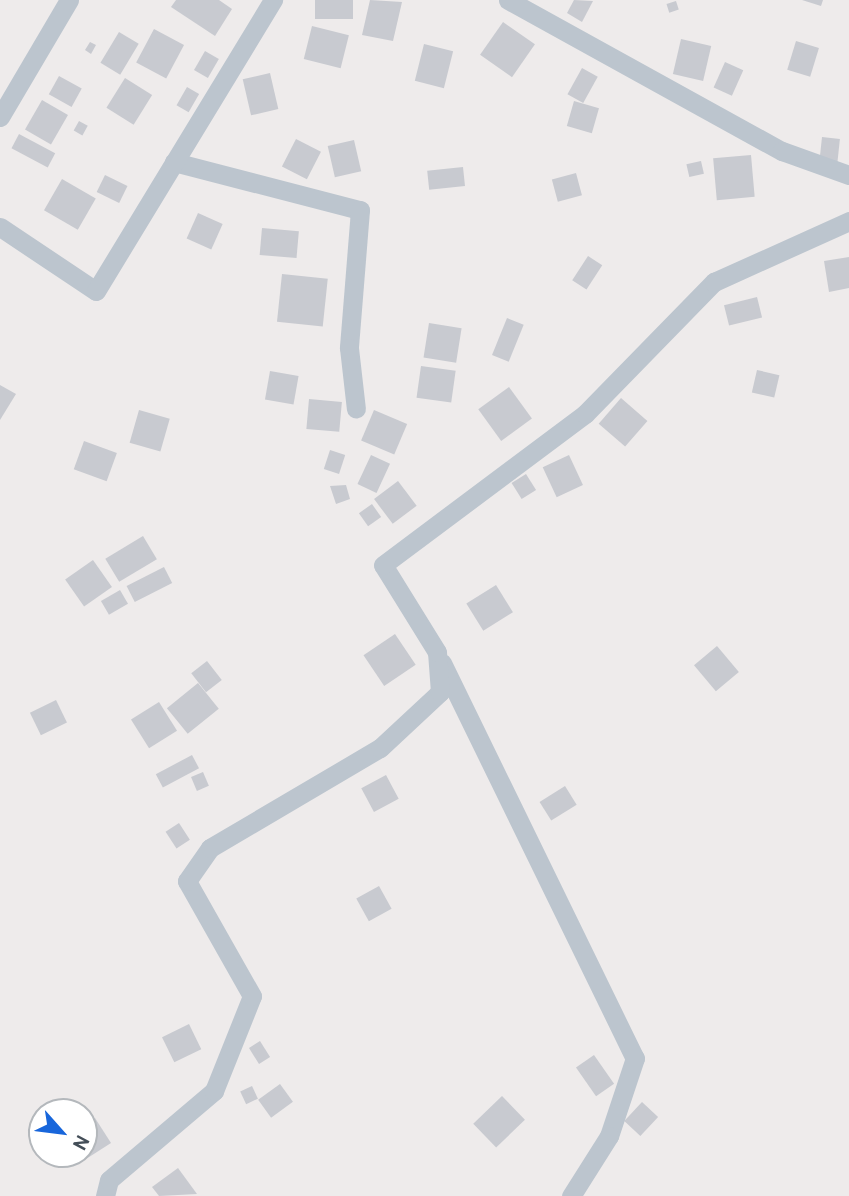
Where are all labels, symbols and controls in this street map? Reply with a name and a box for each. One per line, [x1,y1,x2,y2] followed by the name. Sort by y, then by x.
[28,1098,98,1168] north arrow
[66,1130,94,1154] text: N

